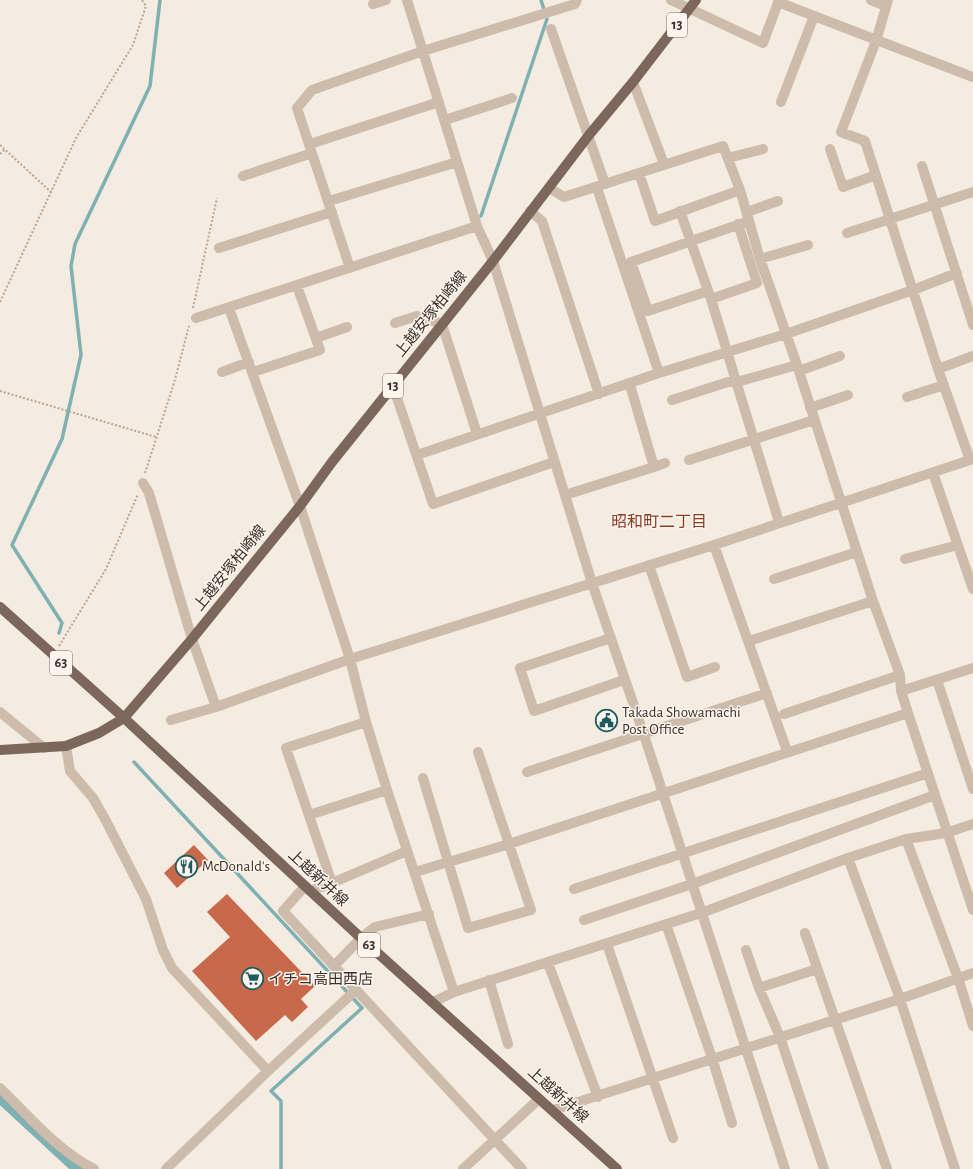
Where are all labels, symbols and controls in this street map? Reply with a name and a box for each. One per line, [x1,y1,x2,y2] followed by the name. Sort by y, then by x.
[667,13,687,37] road number: 13
[391,268,470,360] street label: 上越安塚柏崎線
[383,374,403,398] road number: 13
[611,513,707,530] district label: 昭和町二丁目
[190,522,269,614] street label: 上越安塚柏崎線
[50,651,72,675] road number: 63
[622,705,741,737] place label: Takada Showamachi Post Office
[594,708,620,734] public building icon: Takada Showamachi Post Office
[285,845,352,909] street label: 上越新井線
[173,853,199,879] restaurant icon: McDonald's
[202,859,270,874] place label: McDonald's
[358,933,380,957] road number: 63
[240,966,266,992] supermarket icon: イチコ高田西店
[268,971,373,987] place label: イチコ高田西店
[525,1063,592,1126] street label: 上越新井線

